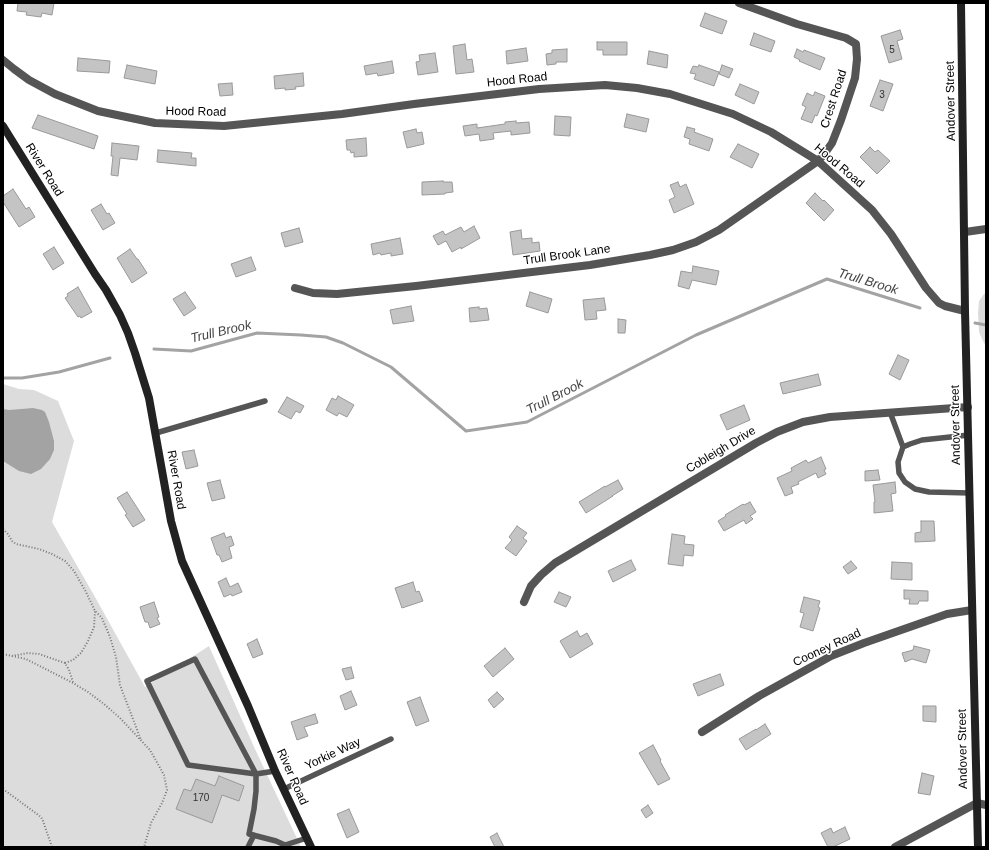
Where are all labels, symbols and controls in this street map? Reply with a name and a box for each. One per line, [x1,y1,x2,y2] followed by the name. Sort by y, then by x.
[889,44,895,56] house number: 5
[943,61,959,141] street label: Andover Street
[818,68,850,130] street label: Crest Road
[486,70,548,90] street label: Hood Road
[879,89,885,101] house number: 3
[166,104,226,120] street label: Hood Road
[22,141,66,199] street label: River Road
[811,141,867,191] street label: Hood Road
[523,242,611,268] street label: Trull Brook Lane
[836,265,900,299] water label: Trull Brook
[189,317,253,347] water label: Trull Brook
[524,376,586,418] water label: Trull Brook
[948,385,964,465] street label: Andover Street
[684,424,758,476] street label: Cobleigh Drive
[164,449,188,511] street label: River Road
[791,626,863,670] street label: Cooney Road
[955,709,971,789] street label: Andover Street
[303,735,363,773] street label: Yorkie Way
[273,747,311,807] street label: River Road
[193,792,209,804] house number: 170

